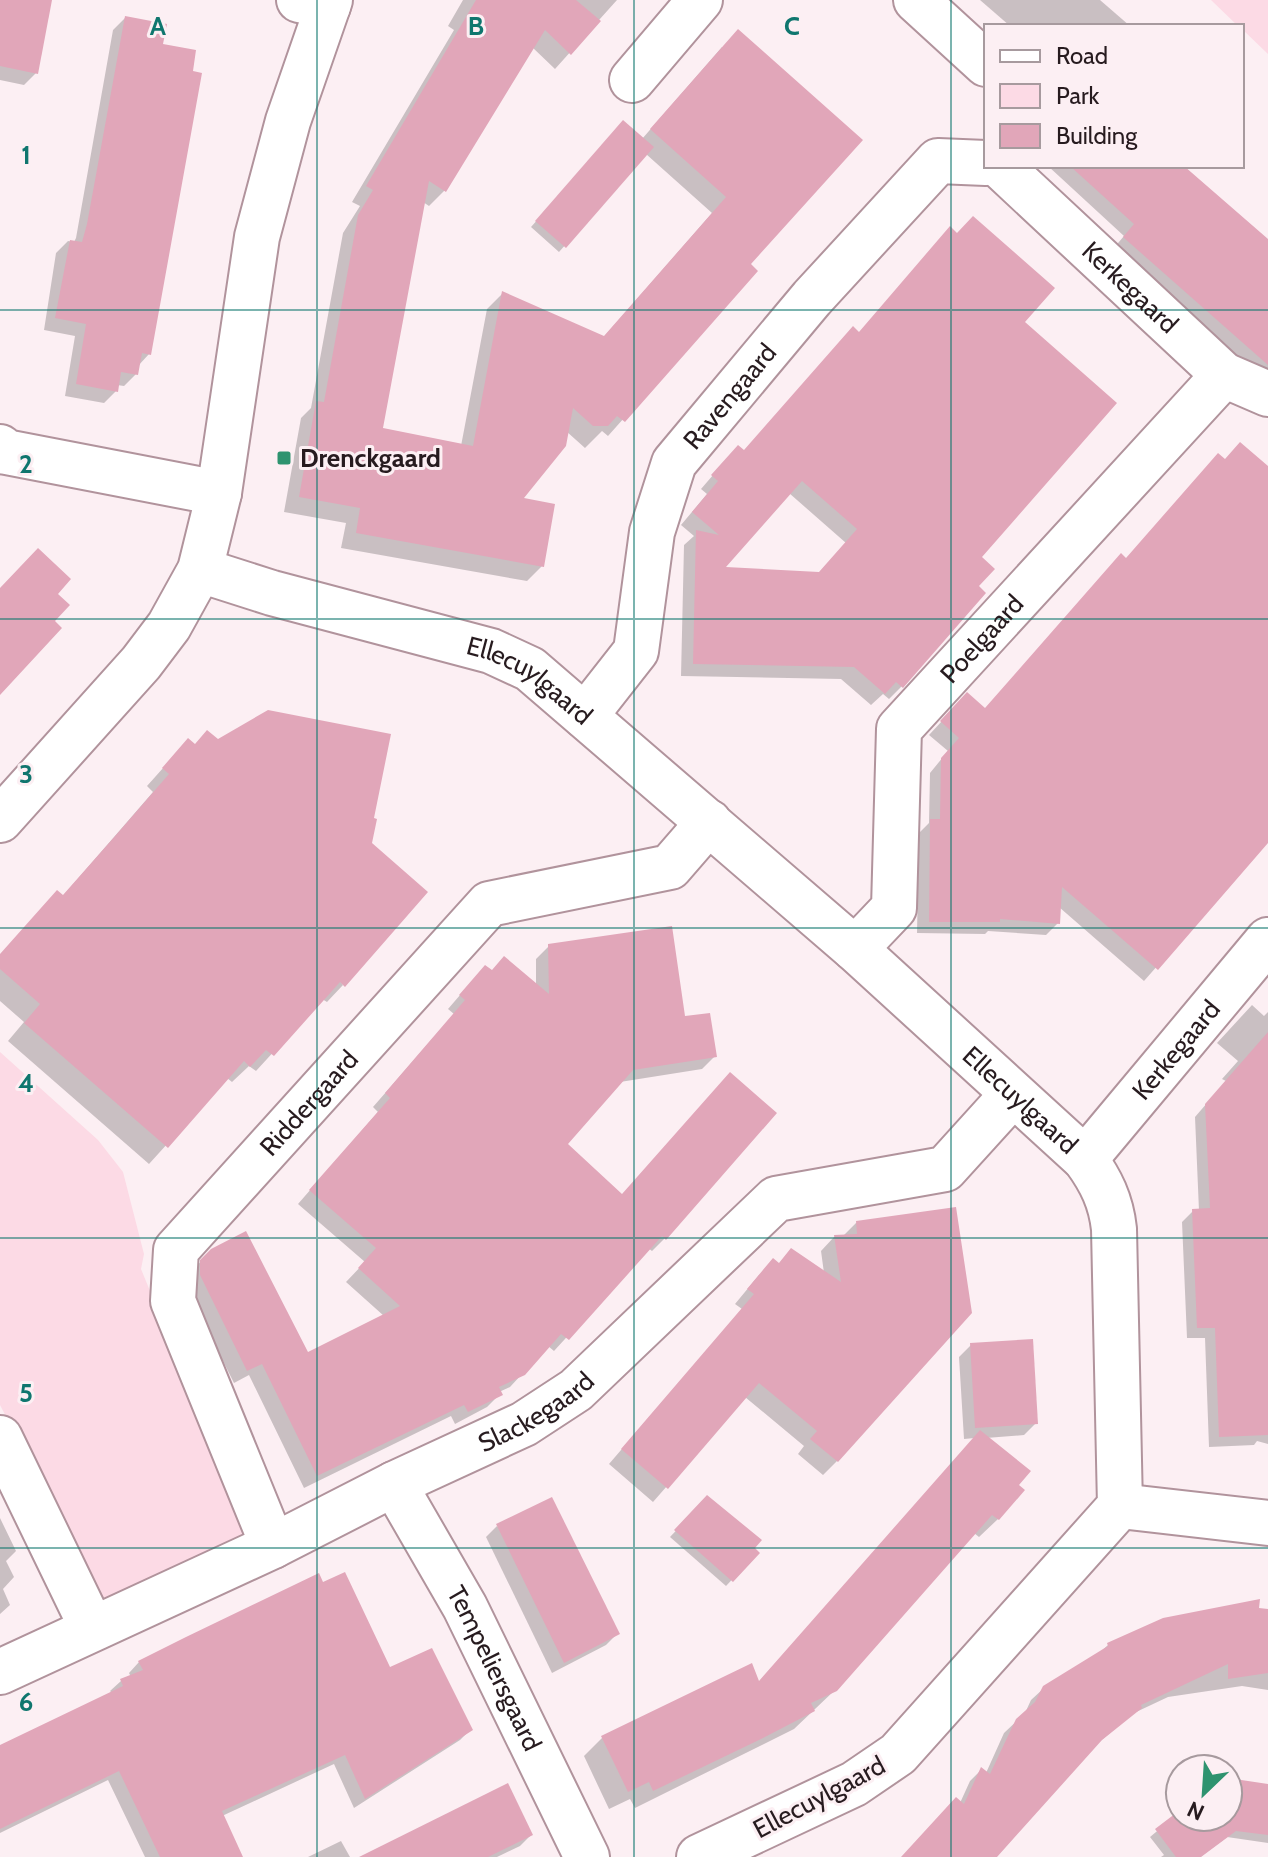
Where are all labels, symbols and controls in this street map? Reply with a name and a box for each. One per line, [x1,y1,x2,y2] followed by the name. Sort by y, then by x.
[150,10,167,42] text: A
[468,10,484,42] text: B
[784,10,800,42] text: C
[984,24,1244,168] legend
[1056,41,1108,70] text: Road
[1056,81,1099,110] text: Park
[1056,121,1138,150] text: Building
[21,139,31,171] text: 1
[1075,235,1185,340] street label: Kerkegaard
[676,337,783,456] street label: Ravengaard
[300,442,441,474] place label: Drenckgaard
[19,448,33,480] text: 2
[275,449,293,467] marker: Drenckgaard
[933,588,1030,690] street label: Poelgaard
[463,629,599,732] street label: Ellecuylgaard
[19,758,33,790] text: 3
[1125,994,1227,1106] street label: Kerkegaard
[956,1039,1085,1161] street label: Ellecuylgaard
[253,1043,365,1162] street label: Riddergaard
[18,1067,34,1099] text: 4
[473,1365,601,1459] street label: Slackegaard
[19,1377,33,1409] text: 5
[440,1580,549,1756] street label: Tempeliersgaard
[19,1686,33,1718] text: 6
[748,1749,890,1845] street label: Ellecuylgaard
[1164,1753,1244,1833] north arrow
[1183,1795,1209,1826] text: N

